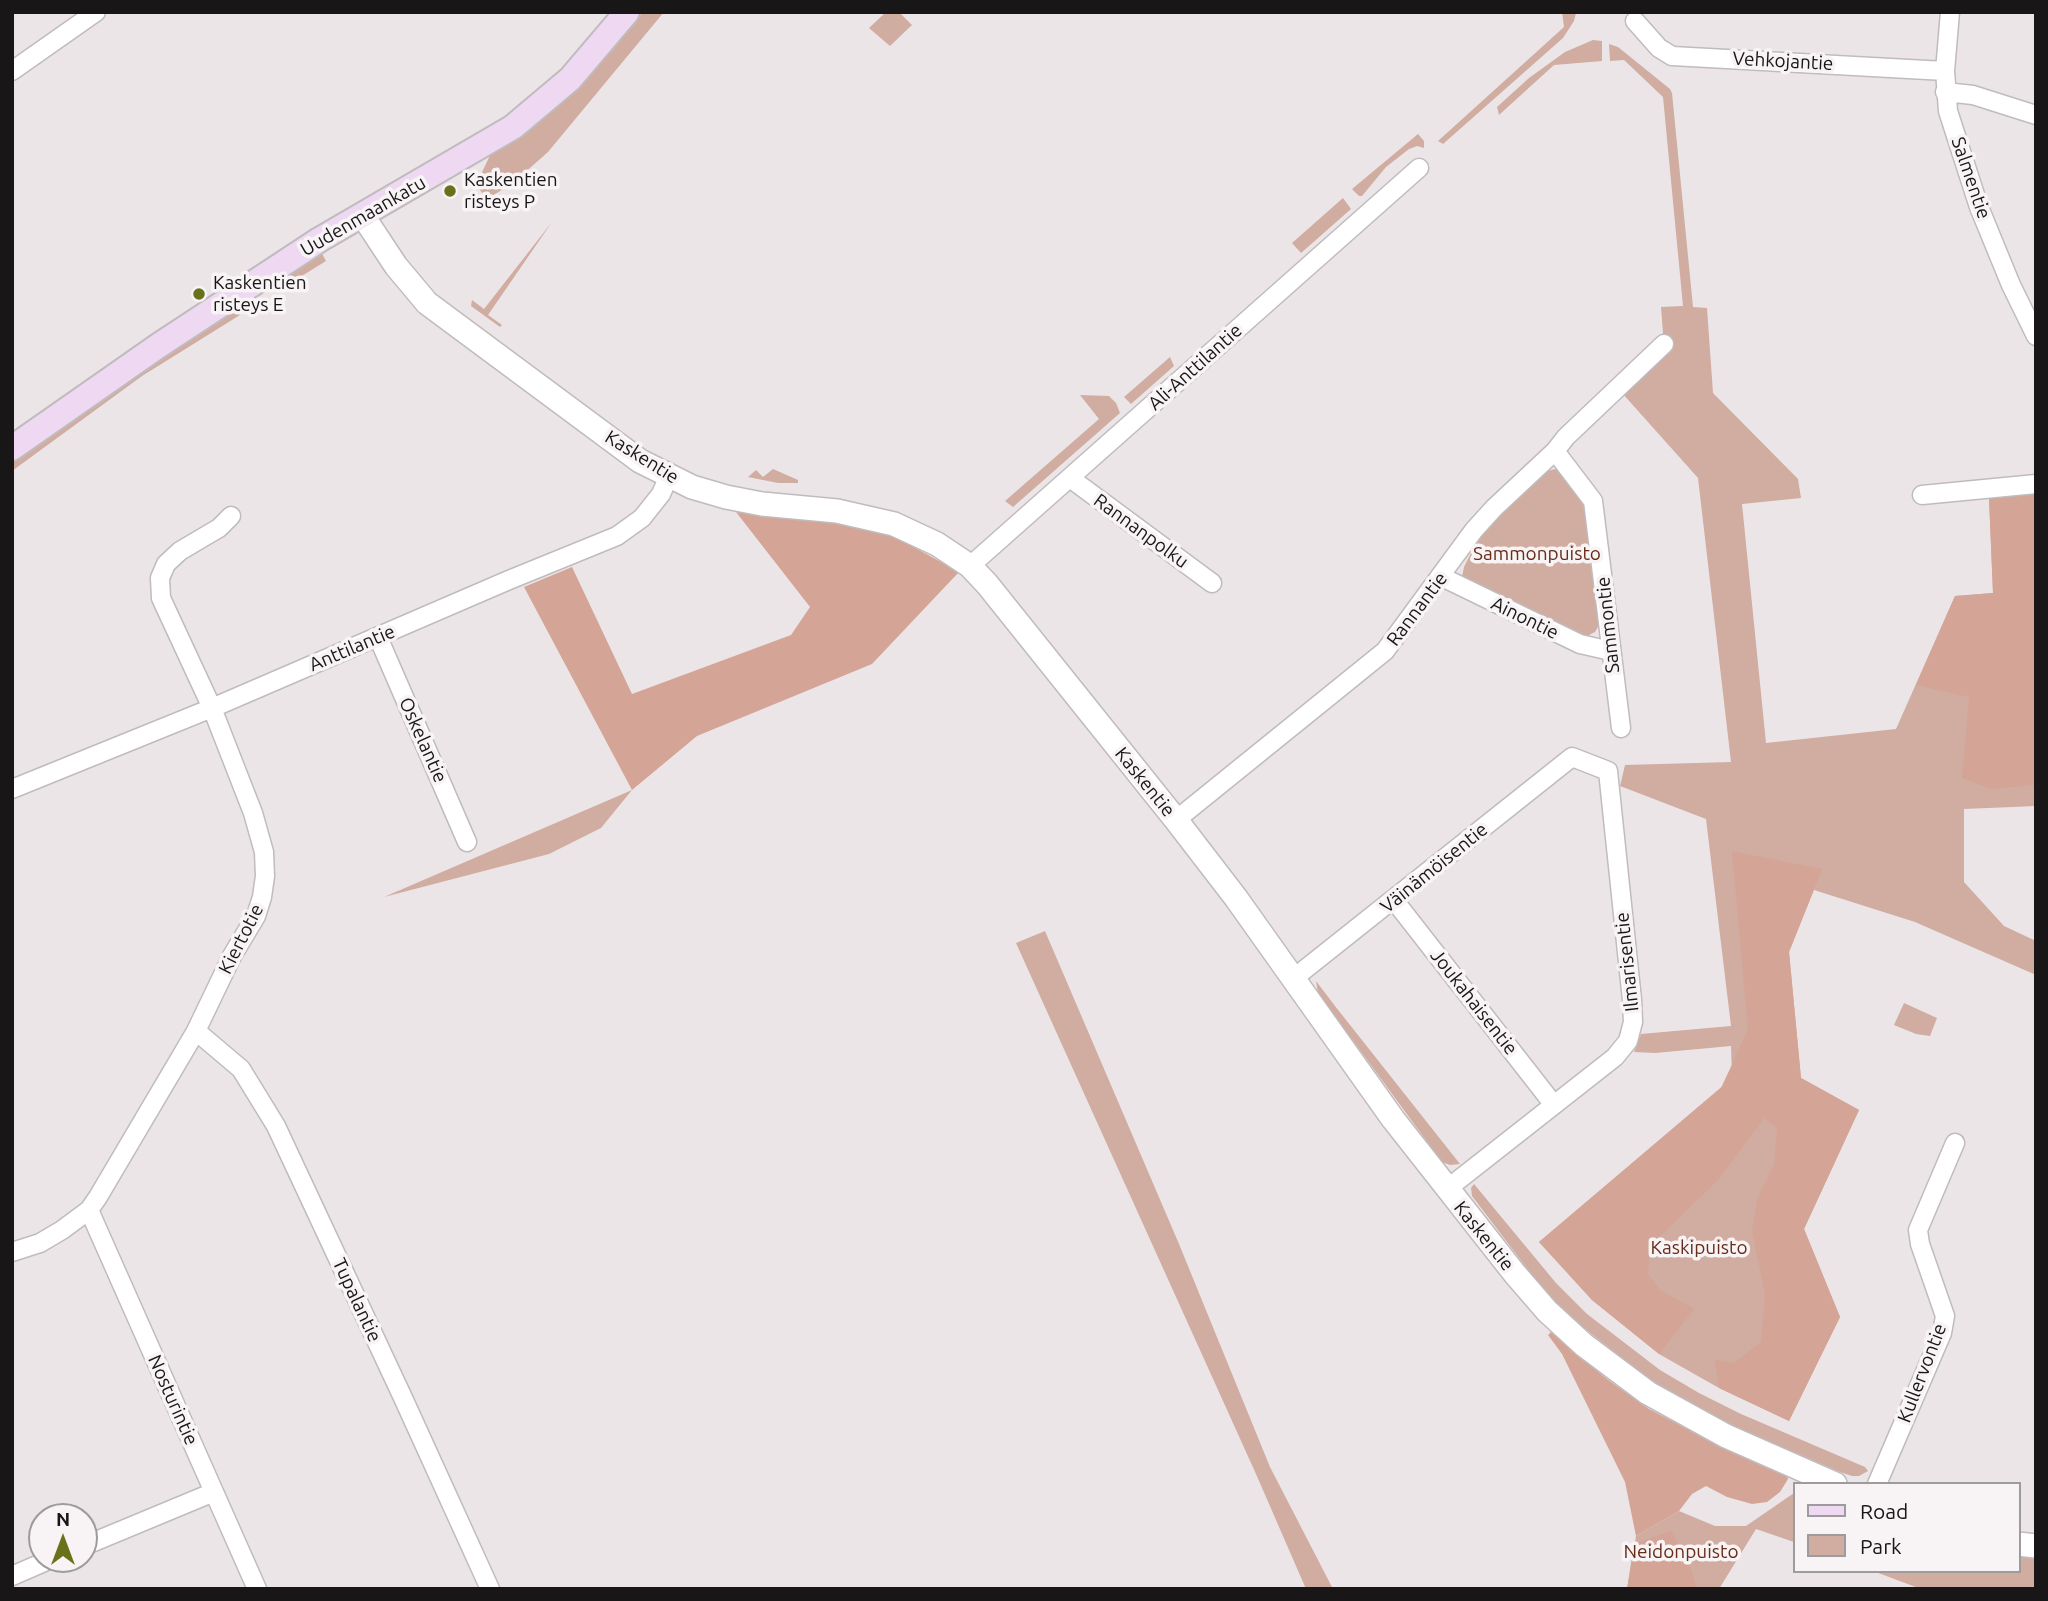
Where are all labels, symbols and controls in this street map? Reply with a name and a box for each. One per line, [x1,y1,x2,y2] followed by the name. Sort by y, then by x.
[1732,47,1834,75] street label: Vehkojantie
[1946,134,1996,222] street label: Salmentie
[464,169,558,213] place label: Kaskentien risteys P
[296,171,430,261] street label: Uudenmaankatu
[442,183,458,199] marker: Kaskentien risteys P
[213,272,307,316] place label: Kaskentien risteys E
[191,286,207,302] marker: Kaskentien risteys E
[1143,319,1247,415] street label: Ali-Anttilantie
[601,425,683,489] street label: Kaskentie
[1089,489,1193,573] street label: Rannanpolku
[1473,543,1601,565] park label: Sammonpuisto
[1382,568,1452,650] street label: Rannantie
[1592,576,1624,674] street label: Sammontie
[1487,592,1563,644] street label: Ainontie
[306,620,398,676] street label: Anttilantie
[394,694,452,786] street label: Oskelantie
[1110,743,1180,821] street label: Kaskentie
[1376,818,1492,918] street label: Väinämöisentie
[214,900,268,978] street label: Kiertotie
[1610,911,1644,1013] street label: Ilmarisentie
[1426,945,1522,1059] street label: Joukahaisentie
[1449,1197,1519,1275] street label: Kaskentie
[1650,1237,1748,1259] park label: Kaskipuisto
[328,1254,386,1346] street label: Tupalantie
[1893,1320,1951,1426] street label: Kullervontie
[143,1351,203,1449] street label: Nosturintie
[1792,1482,2020,1573] legend
[1860,1499,1908,1523] text: Road
[28,1503,98,1573] north arrow
[56,1508,70,1530] text: N
[1860,1534,1902,1558] text: Park
[1623,1541,1739,1563] park label: Neidonpuisto

